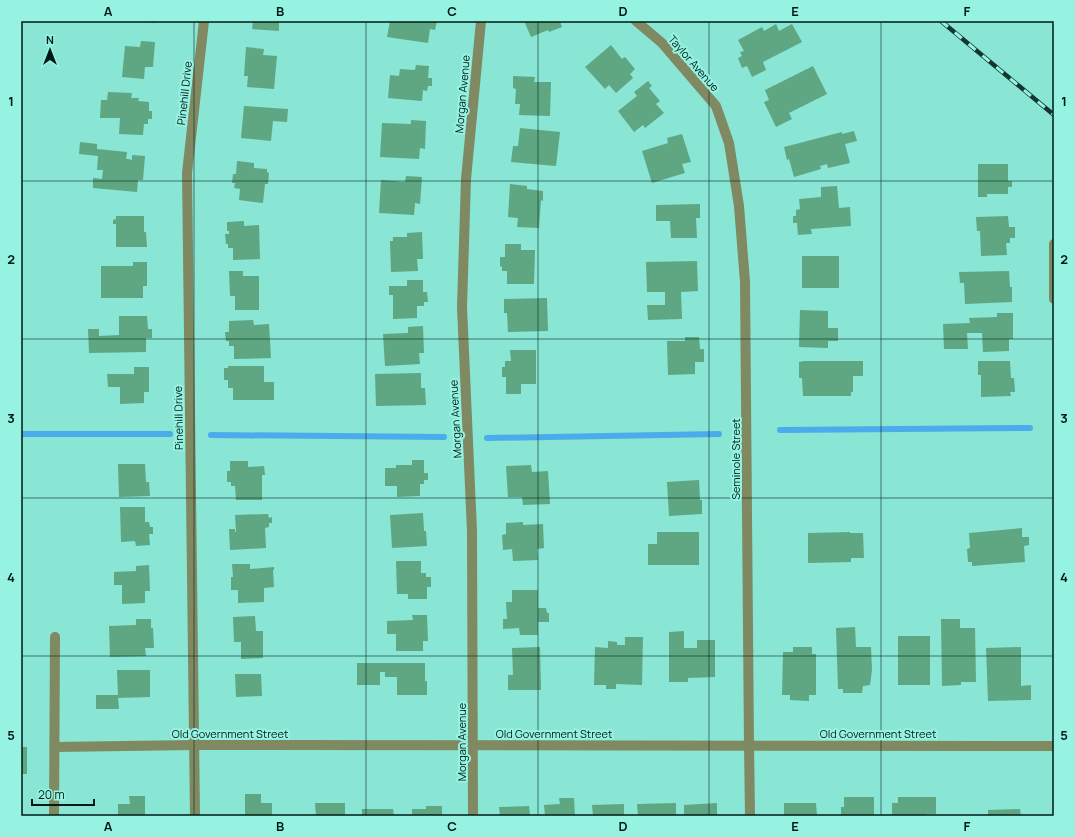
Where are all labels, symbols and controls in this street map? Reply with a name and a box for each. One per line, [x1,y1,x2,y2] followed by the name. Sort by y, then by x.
[104,2,113,20] text: A
[276,2,284,20] text: B
[447,2,457,20] text: C
[618,2,628,20] text: D
[791,2,799,20] text: E
[964,2,971,20] text: F
[30,30,70,70] north arrow
[46,32,54,47] text: N
[665,32,723,95] street label: Taylor Avenue
[451,54,473,134] street label: Morgan Avenue
[173,60,195,126] street label: Pinehill Drive
[8,92,14,110] text: 1
[1061,92,1067,110] text: 1
[7,250,15,268] text: 2
[1060,250,1068,268] text: 2
[445,379,465,459] street label: Morgan Avenue
[170,385,186,450] street label: Pinehill Drive
[7,409,15,427] text: 3
[1060,409,1068,427] text: 3
[728,418,743,500] street label: Seminole Street
[7,568,15,586] text: 4
[1060,568,1068,586] text: 4
[454,702,469,781] street label: Morgan Avenue
[7,726,15,744] text: 5
[172,726,288,741] street label: Old Government Street
[496,726,612,741] street label: Old Government Street
[820,726,936,741] street label: Old Government Street
[1060,726,1068,744] text: 5
[32,781,94,807] scale bar
[38,786,65,803] text: 20 m
[104,817,113,835] text: A
[276,817,284,835] text: B
[447,817,457,835] text: C
[618,817,628,835] text: D
[791,817,799,835] text: E
[964,817,971,835] text: F

